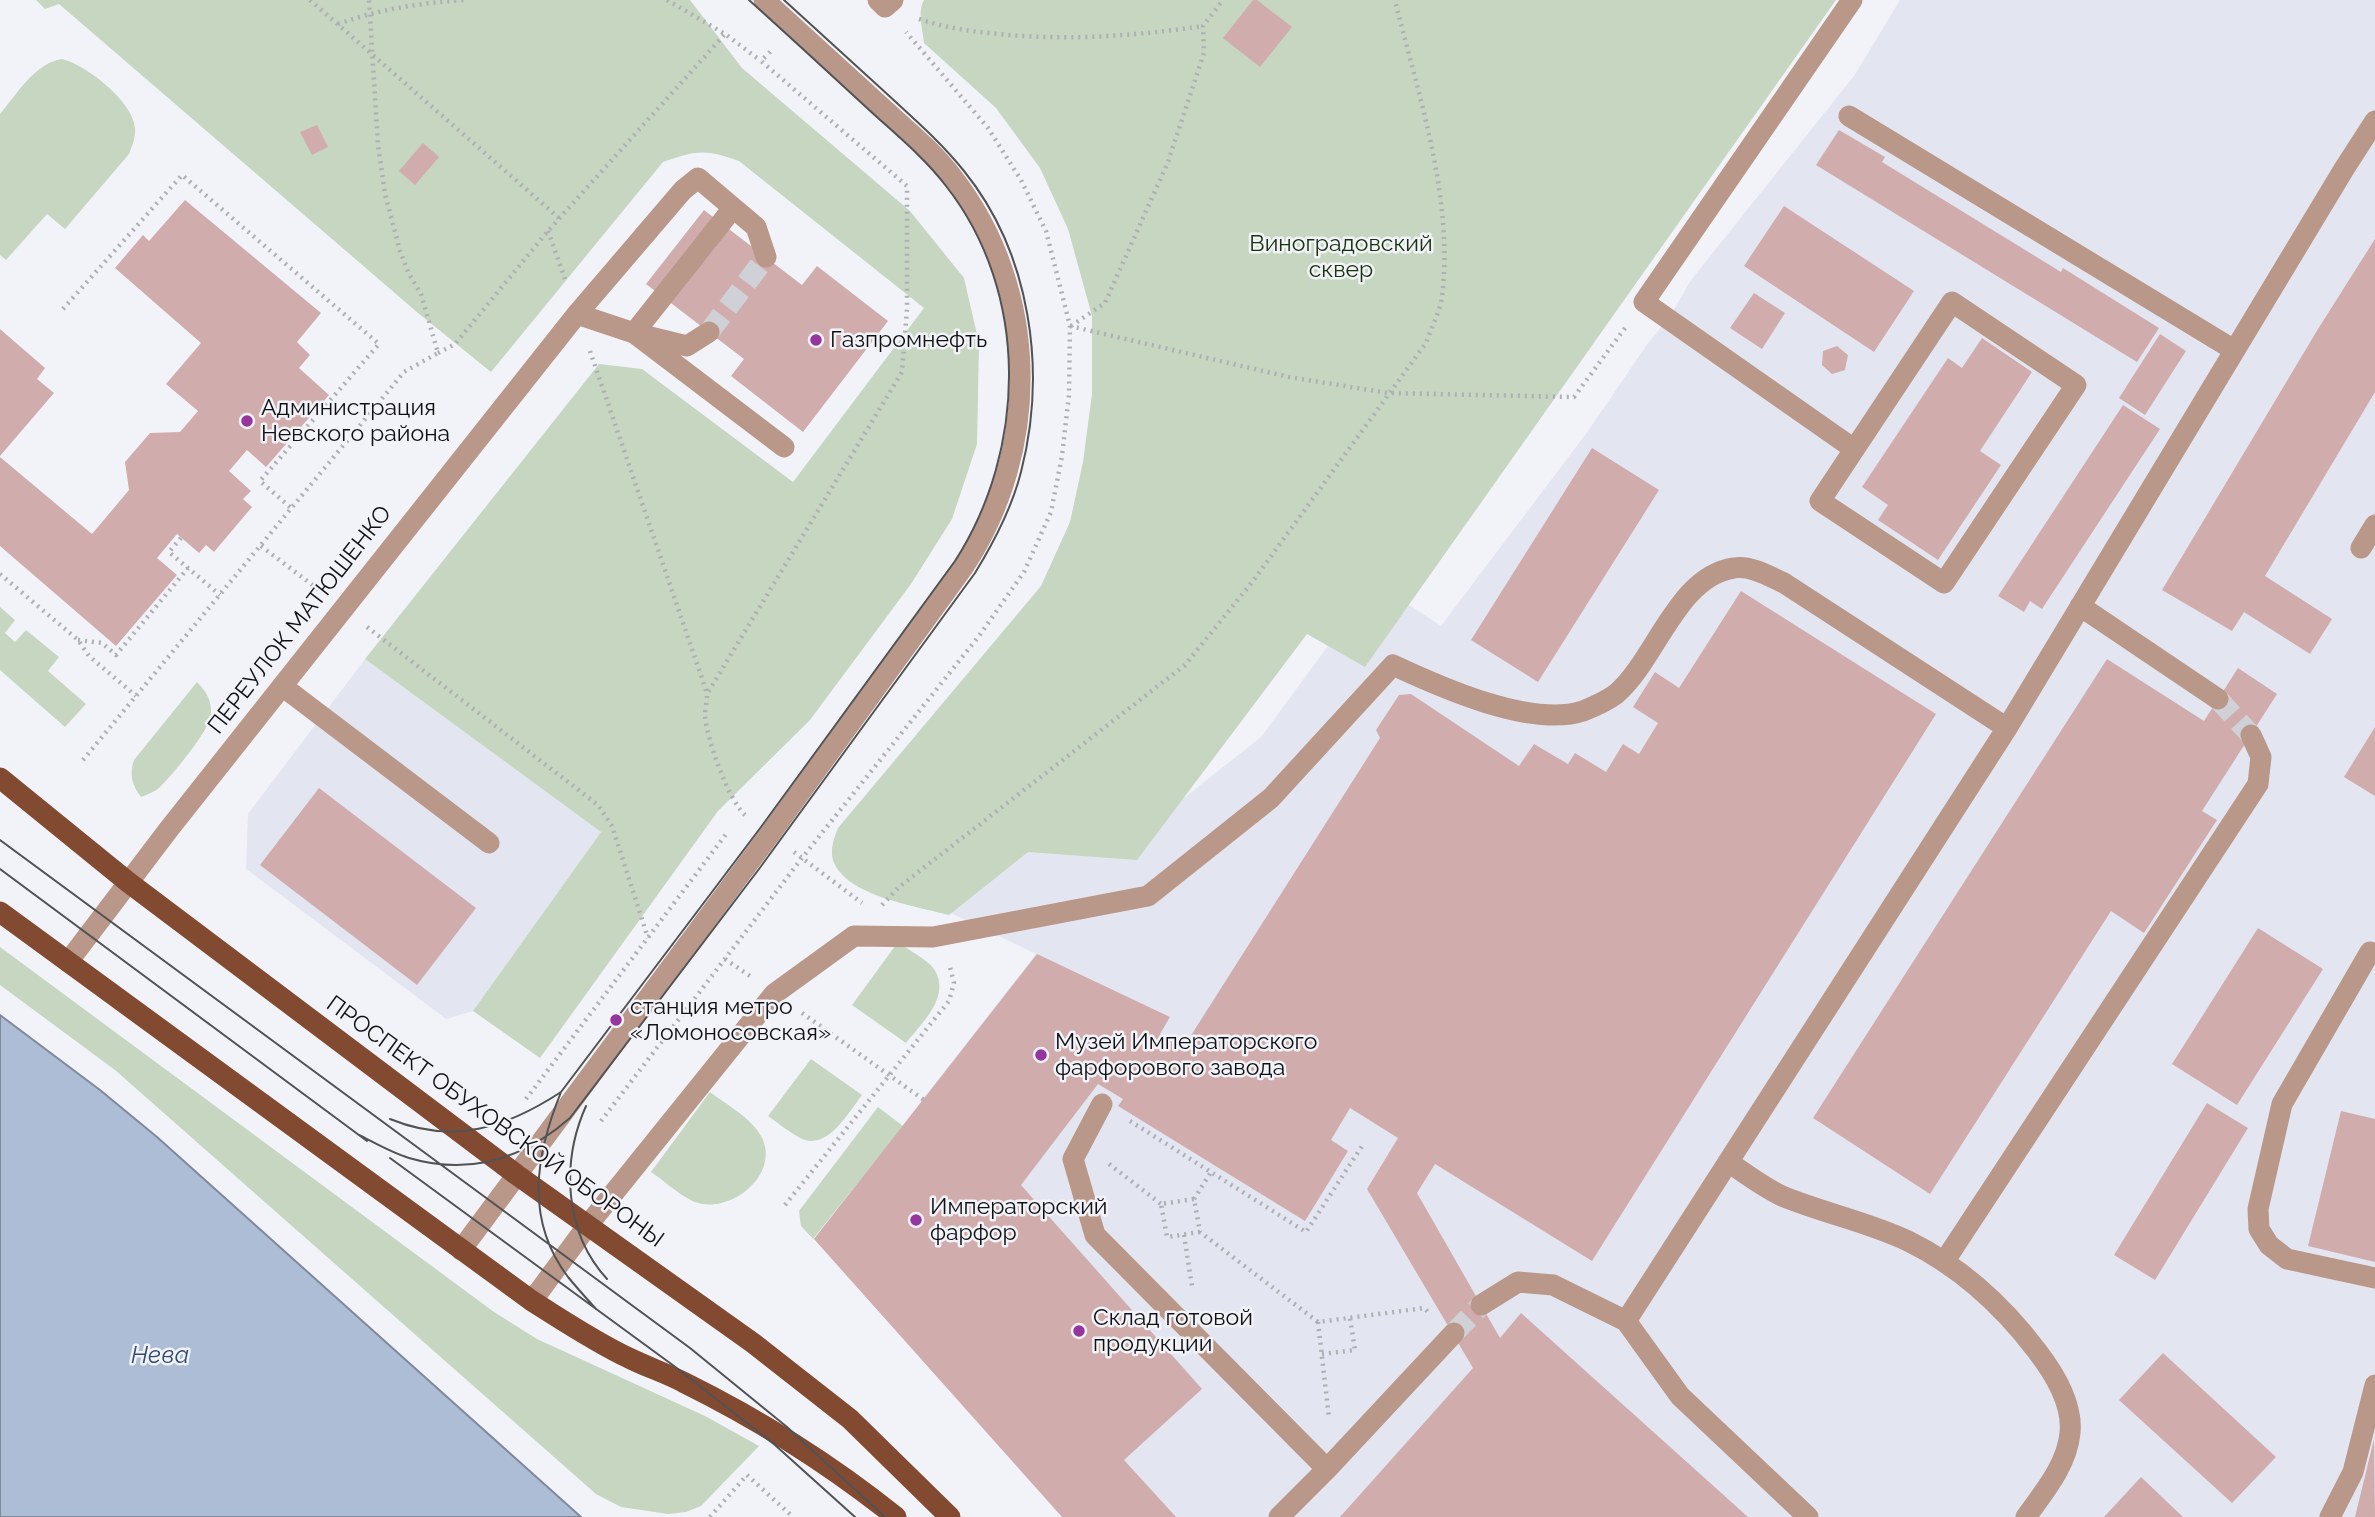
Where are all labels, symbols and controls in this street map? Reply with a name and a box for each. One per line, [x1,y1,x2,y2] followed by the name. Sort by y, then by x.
[1249,230,1433,284] park label: Виноградовский сквер
[830,326,987,354] place label: Газпромнефть
[808,332,824,348] marker: Газпромнефть
[261,394,450,448] place label: Администрация Невского района
[239,413,255,429] marker: Администрация Невского района
[202,500,398,740] street label: ПЕРЕУЛОК МАТЮШЕНКО
[321,990,669,1254] street label: ПРОСПЕКТ ОБУХОВСКОЙ ОБОРОНЫ
[630,993,831,1047] place label: станция метро «Ломоносовская»
[608,1012,624,1028] marker: станция метро «Ломоносовская»
[1055,1028,1317,1082] place label: Музей Императорского фарфорового завода
[1033,1047,1049,1063] marker: Музей Императорского фарфорового завода
[930,1193,1107,1247] place label: Императорский фарфор
[908,1212,924,1228] marker: Императорский фарфор
[1093,1304,1253,1358] place label: Склад готовой продукции
[1071,1323,1087,1339] marker: Склад готовой продукции
[131,1342,189,1370] water label: Нева

